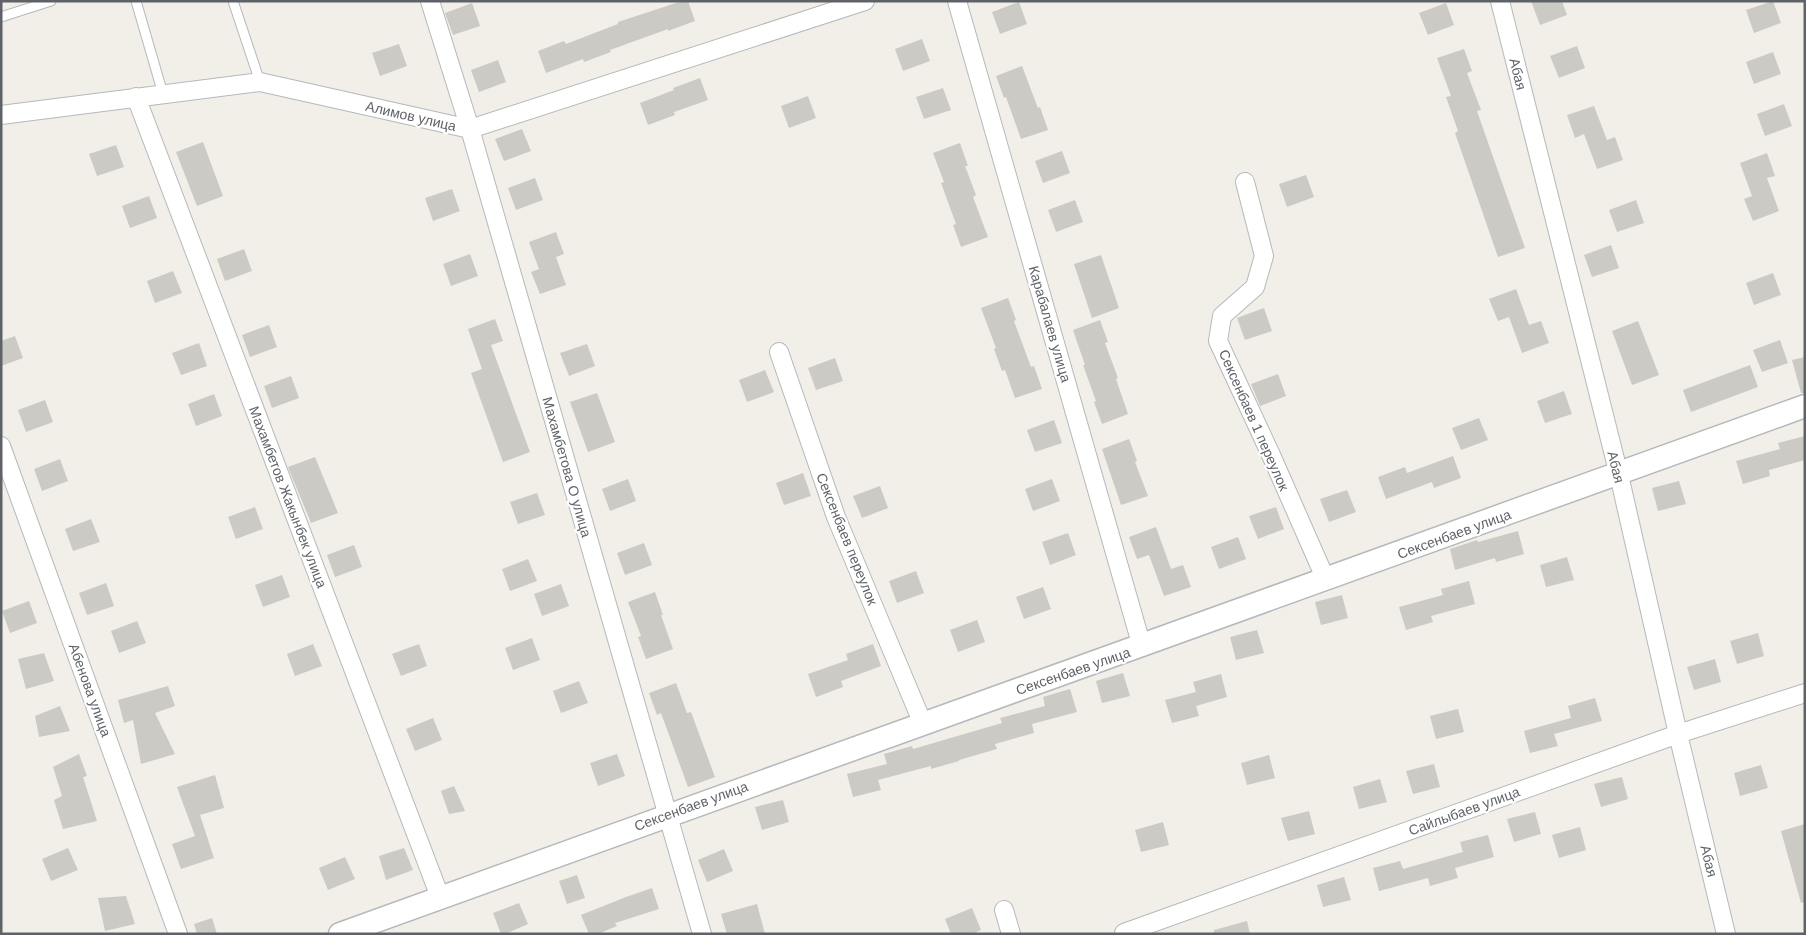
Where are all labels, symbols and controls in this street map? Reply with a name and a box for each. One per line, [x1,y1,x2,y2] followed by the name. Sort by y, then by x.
[1506,56,1530,92] street label: Абая
[364,98,458,134] street label: Алимов улица
[1026,264,1074,384] street label: Карабалаев улица
[1216,347,1293,494] street label: Сексенбаев 1 переулок
[539,395,595,539] street label: Махамбетова О улица
[246,404,330,590] street label: Махамбетов Жакынбек улица
[1604,449,1628,485] street label: Абая
[813,471,881,608] street label: Сексенбаев переулок
[1395,506,1513,562] street label: Сексенбаев улица
[66,641,114,739] street label: Абенова улица
[1014,644,1132,698] street label: Сексенбаев улица
[632,778,750,834] street label: Сексенбаев улица
[1406,783,1522,839] street label: Сайлыбаев улица
[1697,843,1721,879] street label: Абая

